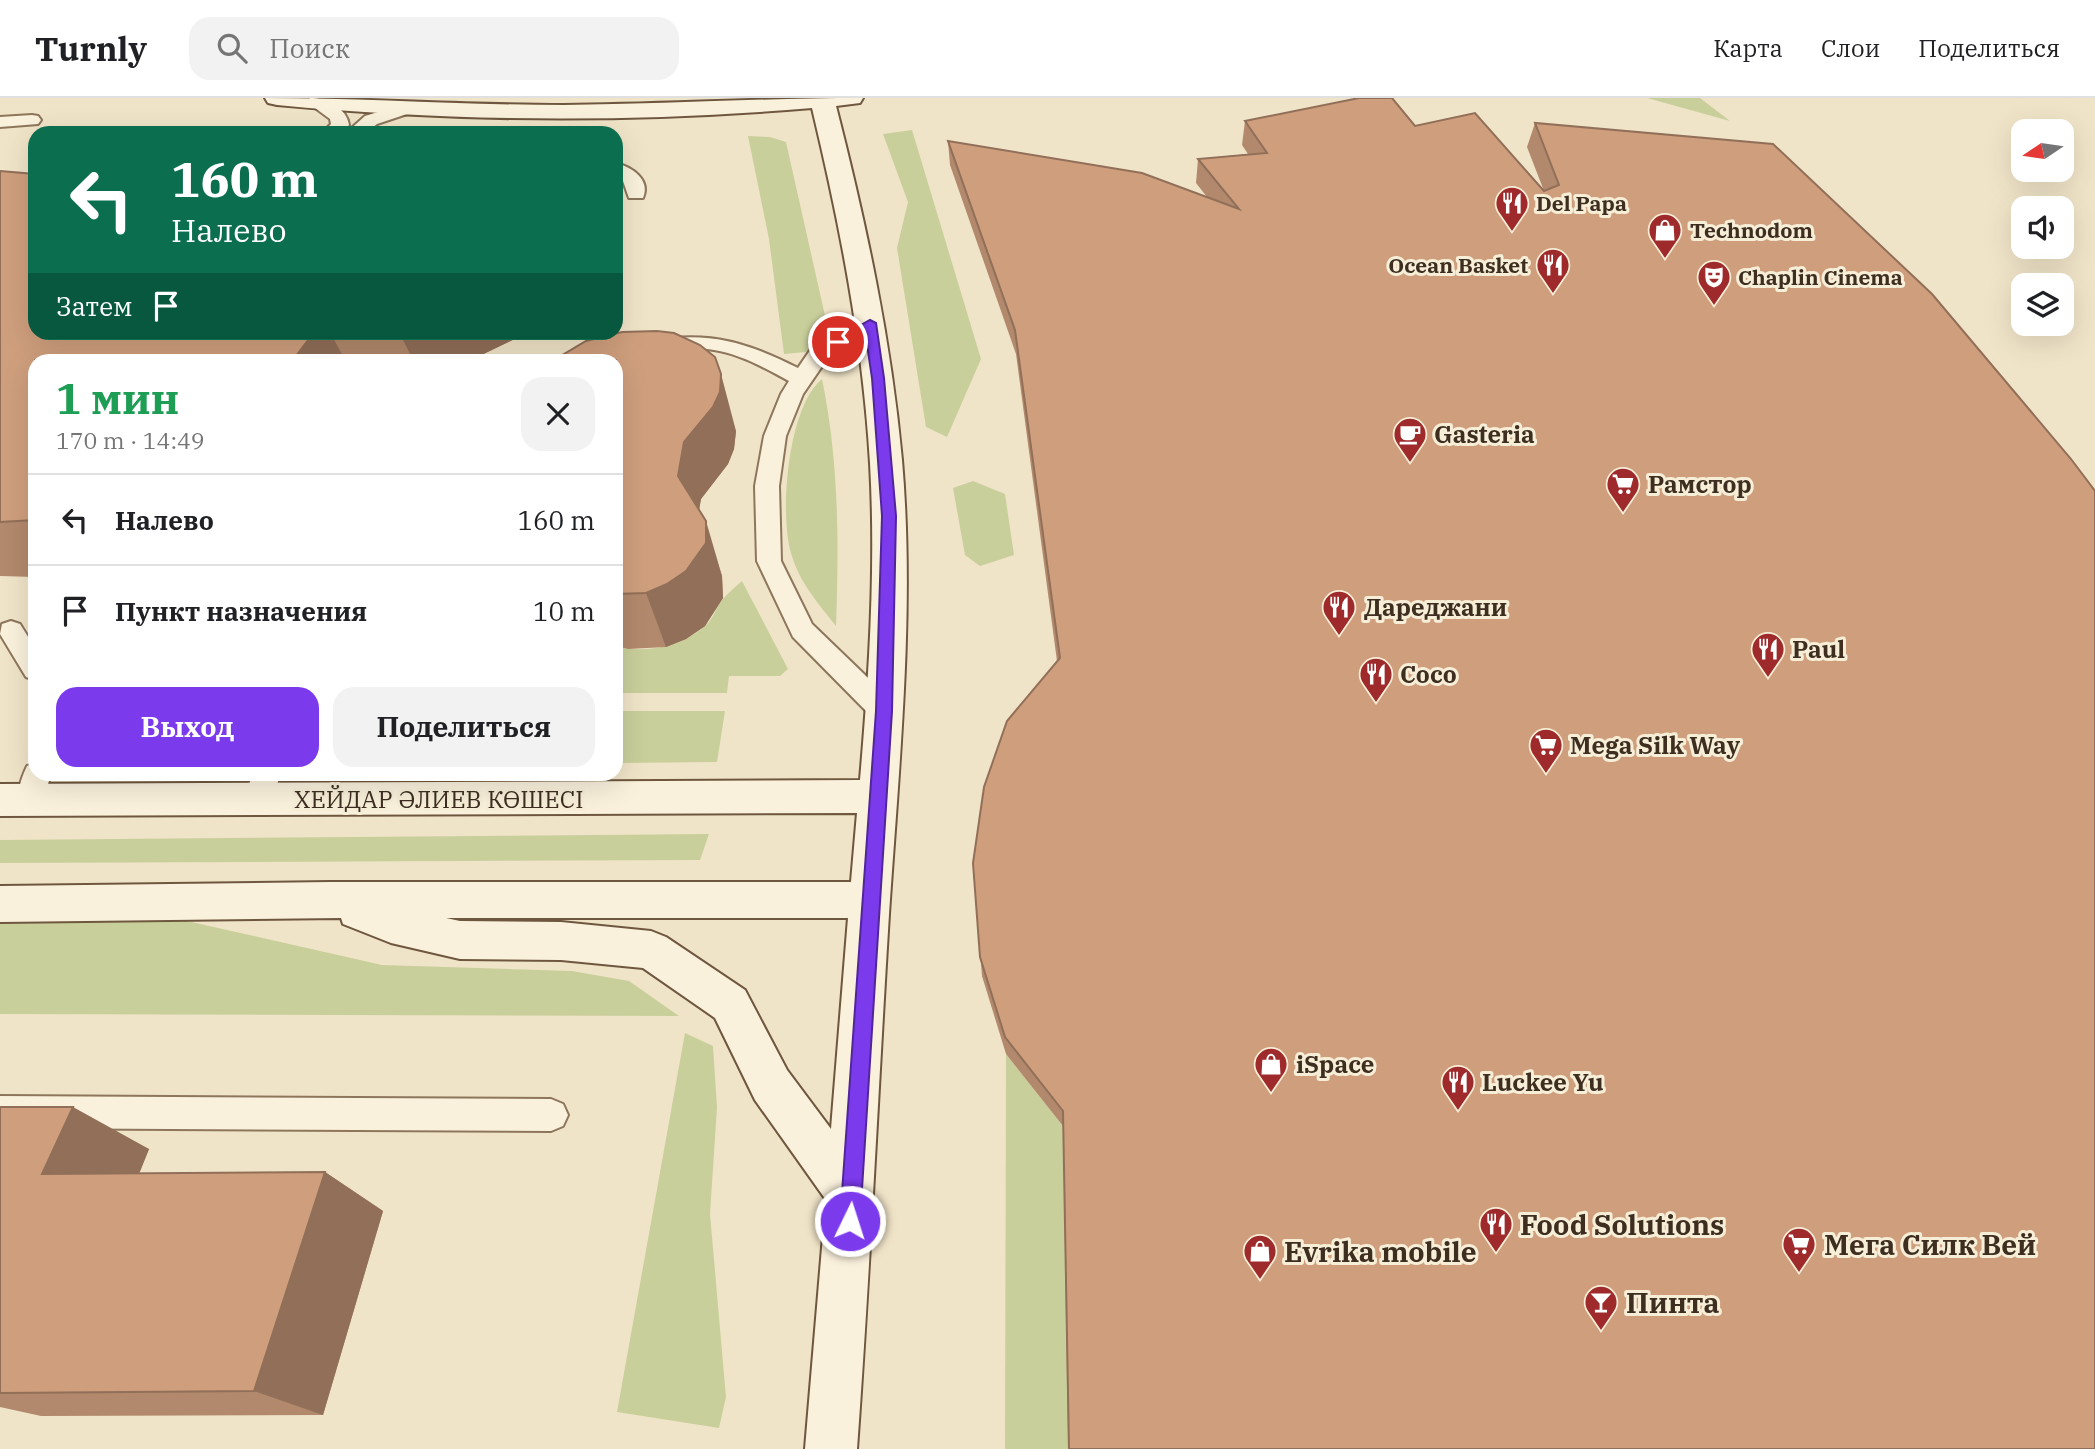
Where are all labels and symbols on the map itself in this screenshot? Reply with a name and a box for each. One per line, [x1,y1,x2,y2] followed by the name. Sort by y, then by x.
[2011,119,2074,182] north arrow
[1493,184,1531,233] restaurant icon: Del Papa
[1536,189,1627,217] place label: Del Papa
[1646,211,1684,260] shop icon: Technodom
[1690,216,1813,244] place label: Technodom
[1534,246,1572,295] restaurant icon: Ocean Basket
[1388,251,1528,279] place label: Ocean Basket
[1695,258,1733,307] theatre icon: Chaplin Cinema
[1738,263,1903,291] place label: Chaplin Cinema
[808,312,868,372] pin
[1391,415,1429,464] cafe icon: Gasteria
[1434,418,1535,450] place label: Gasteria
[1604,465,1642,514] supermarket icon: Рамстор
[1648,468,1752,500] place label: Рамстор
[1320,588,1358,637] restaurant icon: Дареджани
[1364,591,1507,623] place label: Дареджани
[1749,630,1787,679] restaurant icon: Paul
[1792,633,1845,665] place label: Paul
[1357,655,1395,704] restaurant icon: Coco
[1400,658,1457,690] place label: Coco
[1527,726,1565,775] supermarket icon: Mega Silk Way
[1570,729,1741,761] place label: Mega Silk Way
[294,783,584,815] street label: ХЕЙДАР ӘЛИЕВ КӨШЕСІ
[1252,1045,1290,1094] shop icon: iSpace
[1296,1048,1374,1080] place label: iSpace
[1439,1063,1477,1112] restaurant icon: Luckee Yu
[1482,1066,1603,1098] place label: Luckee Yu
[813,1184,887,1258] position arrow
[1477,1205,1515,1254] restaurant icon: Food Solutions
[1520,1206,1724,1243] place label: Food Solutions
[1780,1225,1818,1274] supermarket icon: Мега Силк Вей
[1824,1226,2036,1263] place label: Мега Силк Вей
[1241,1232,1279,1281] shop icon: Evrika mobile
[1284,1233,1477,1270] place label: Evrika mobile
[1582,1283,1620,1332] bar icon: Пинта
[1626,1284,1720,1321] place label: Пинта

